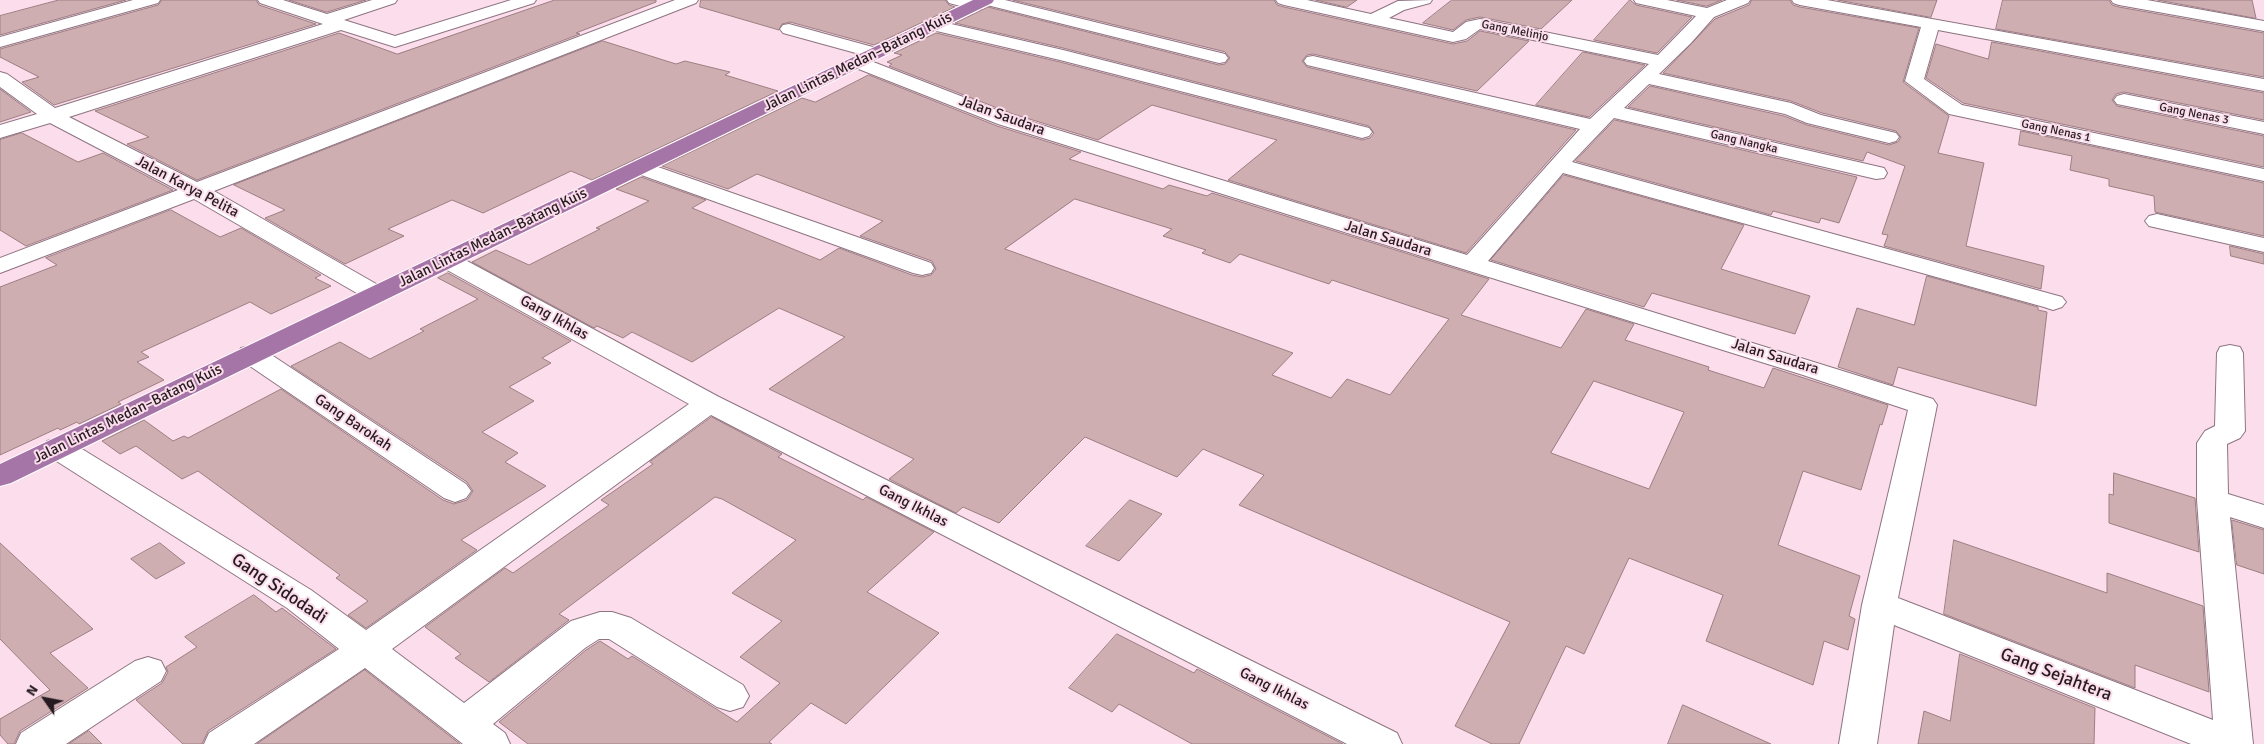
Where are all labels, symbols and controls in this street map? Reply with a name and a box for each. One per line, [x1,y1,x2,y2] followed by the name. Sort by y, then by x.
[761,8,955,116] street label: Jalan Lintas Medan–Batang Kuis
[1480,17,1550,45] street label: Gang Melinjo
[957,92,1047,140] street label: Jalan Saudara
[2158,100,2230,128] street label: Gang Nenas 3
[2020,117,2092,145] street label: Gang Nenas 1
[1709,127,1779,157] street label: Gang Nangka
[132,152,242,222] street label: Jalan Karya Pelita
[396,184,590,292] street label: Jalan Lintas Medan–Batang Kuis
[1342,217,1434,261] street label: Jalan Saudara
[517,292,591,344] street label: Gang Ikhlas
[1729,335,1821,379] street label: Jalan Saudara
[31,360,225,468] street label: Jalan Lintas Medan–Batang Kuis
[311,390,395,456] street label: Gang Barokah
[875,481,951,531] street label: Gang Ikhlas
[227,549,331,629] street label: Gang Sidodadi
[1997,644,2115,706] street label: Gang Sejahtera
[1236,664,1312,714] street label: Gang Ikhlas
[20,674,70,724] north arrow
[22,682,42,699] text: N

